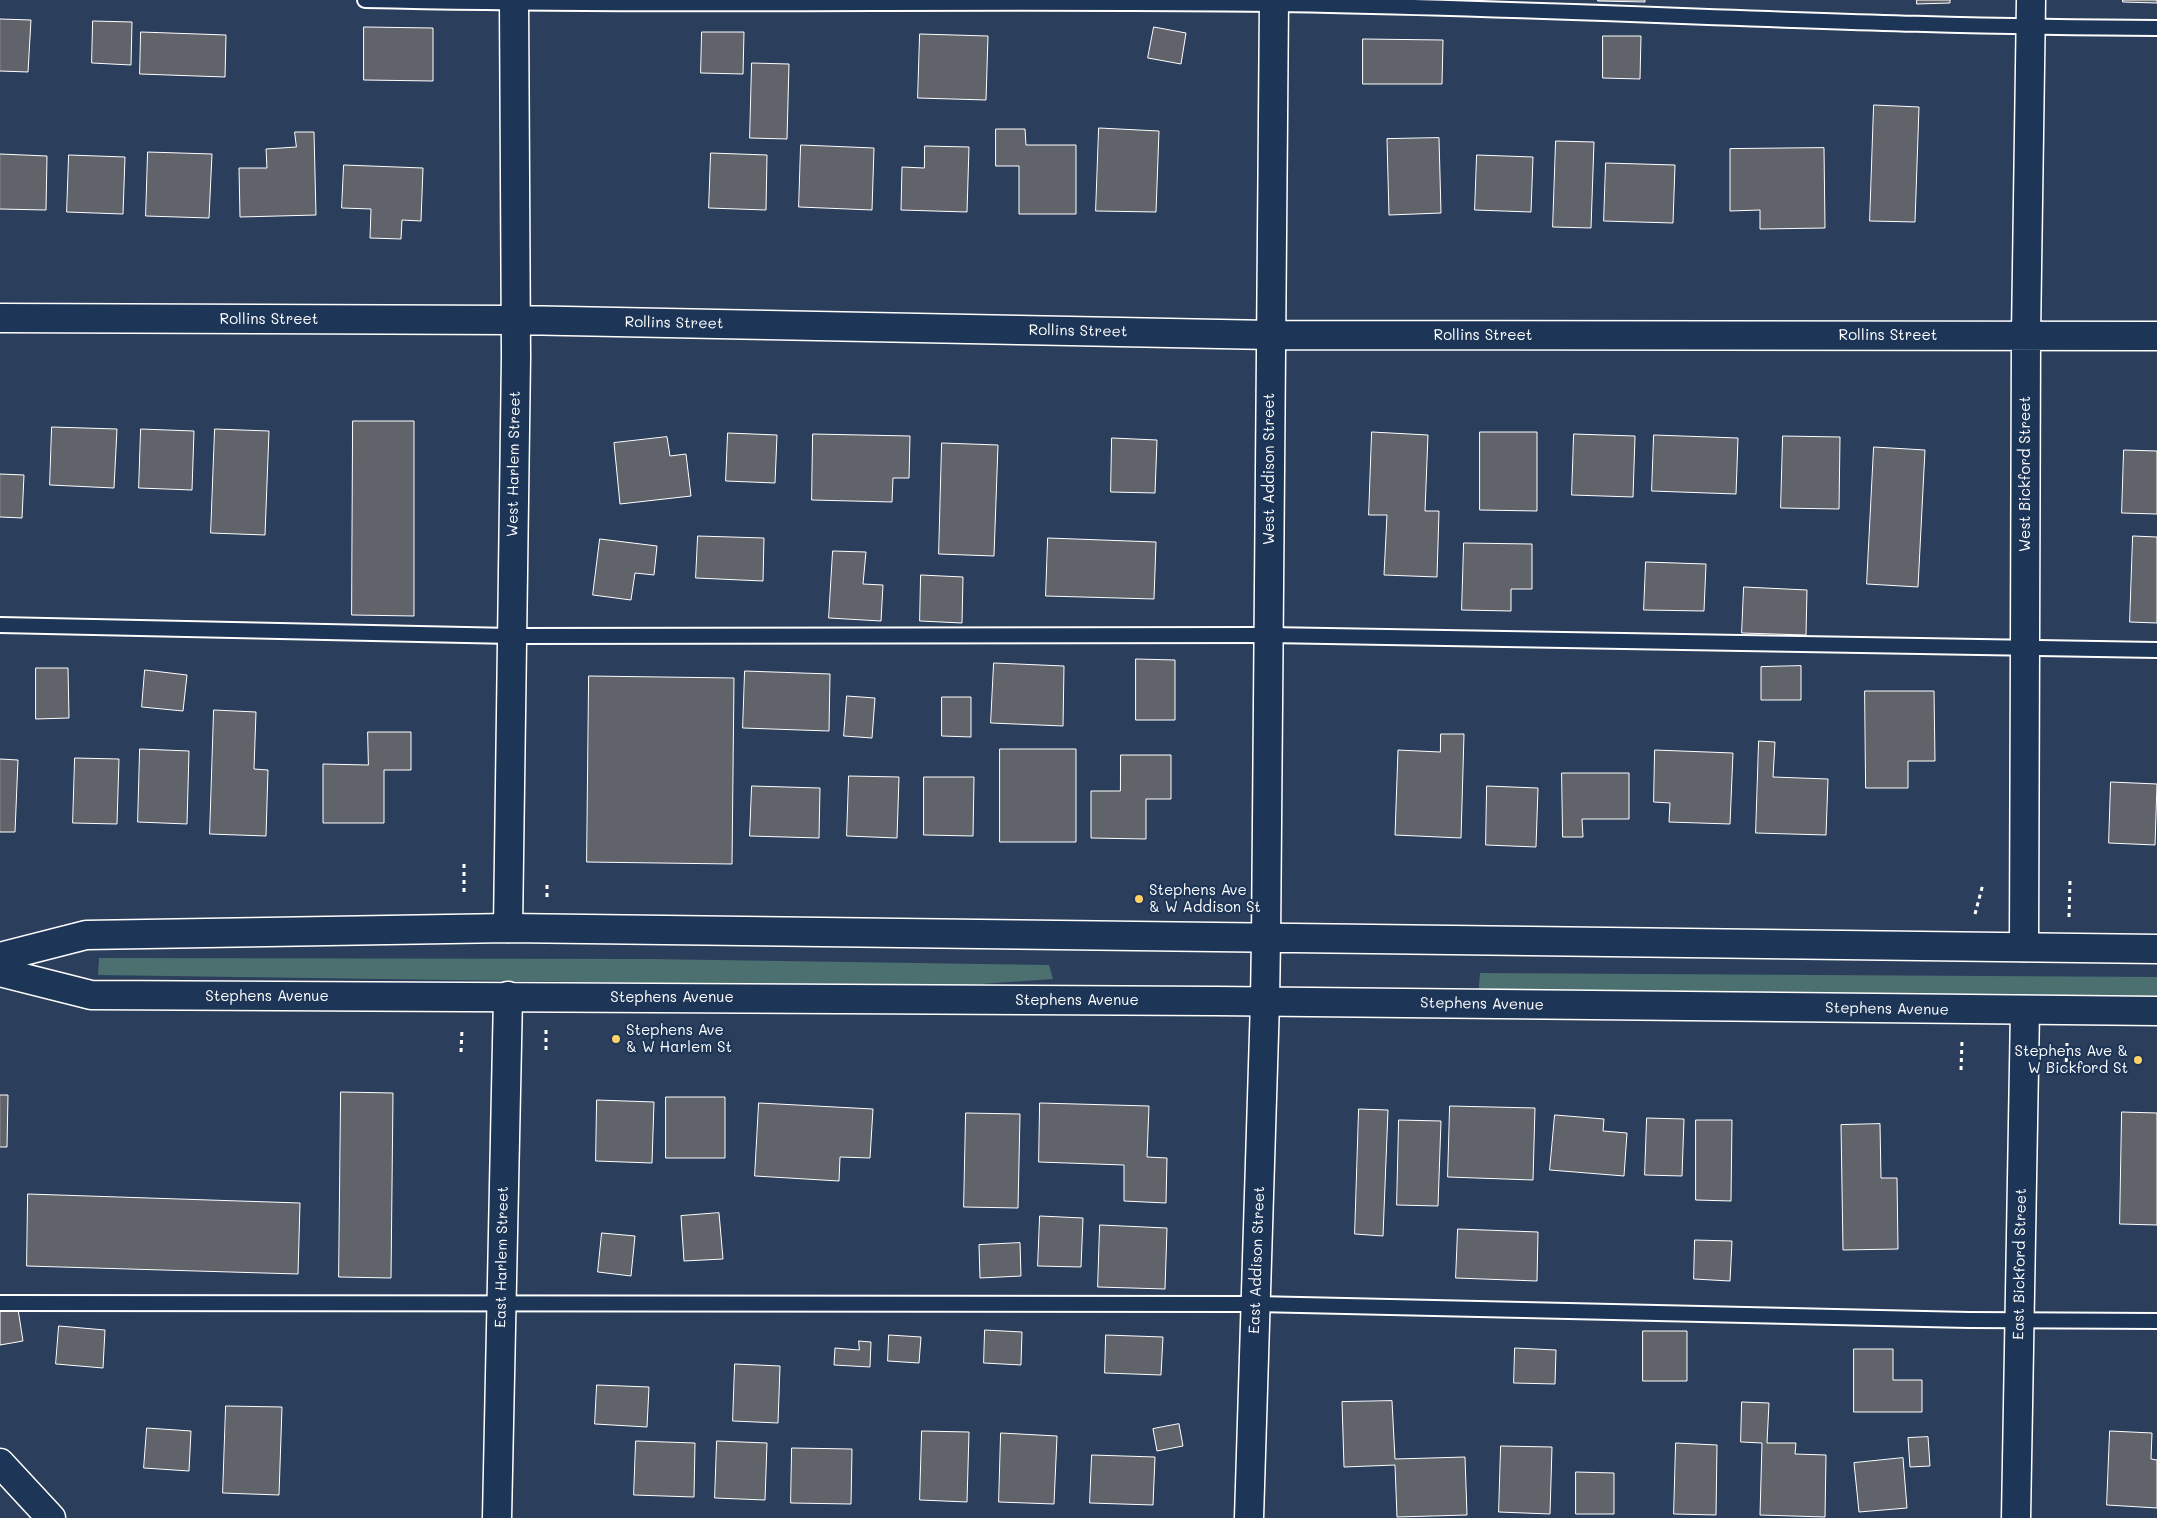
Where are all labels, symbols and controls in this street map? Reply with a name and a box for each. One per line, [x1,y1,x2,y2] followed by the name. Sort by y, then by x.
[220,310,318,328] street label: Rollins Street
[624,313,724,333] street label: Rollins Street
[1028,321,1128,341] street label: Rollins Street
[1434,326,1532,344] street label: Rollins Street
[1839,326,1937,344] street label: Rollins Street
[504,391,524,537] street label: West Harlem Street
[1260,393,1278,545] street label: West Addison Street
[2016,396,2034,552] street label: West Bickford Street
[1149,881,1261,916] place label: Stephens Ave & W Addison St
[1133,893,1145,905] marker: Stephens Ave & W Addison St
[205,987,329,1005] street label: Stephens Avenue
[610,988,734,1006] street label: Stephens Avenue
[1015,991,1139,1009] street label: Stephens Avenue
[1420,994,1544,1014] street label: Stephens Avenue
[1825,999,1949,1019] street label: Stephens Avenue
[626,1021,732,1056] place label: Stephens Ave & W Harlem St
[610,1033,622,1045] marker: Stephens Ave & W Harlem St
[2015,1042,2128,1077] place label: Stephens Ave & W Bickford St
[2132,1054,2144,1066] marker: Stephens Ave & W Bickford St
[492,1186,512,1328] street label: East Harlem Street
[1245,1186,1269,1334] street label: East Addison Street
[2010,1188,2030,1340] street label: East Bickford Street

